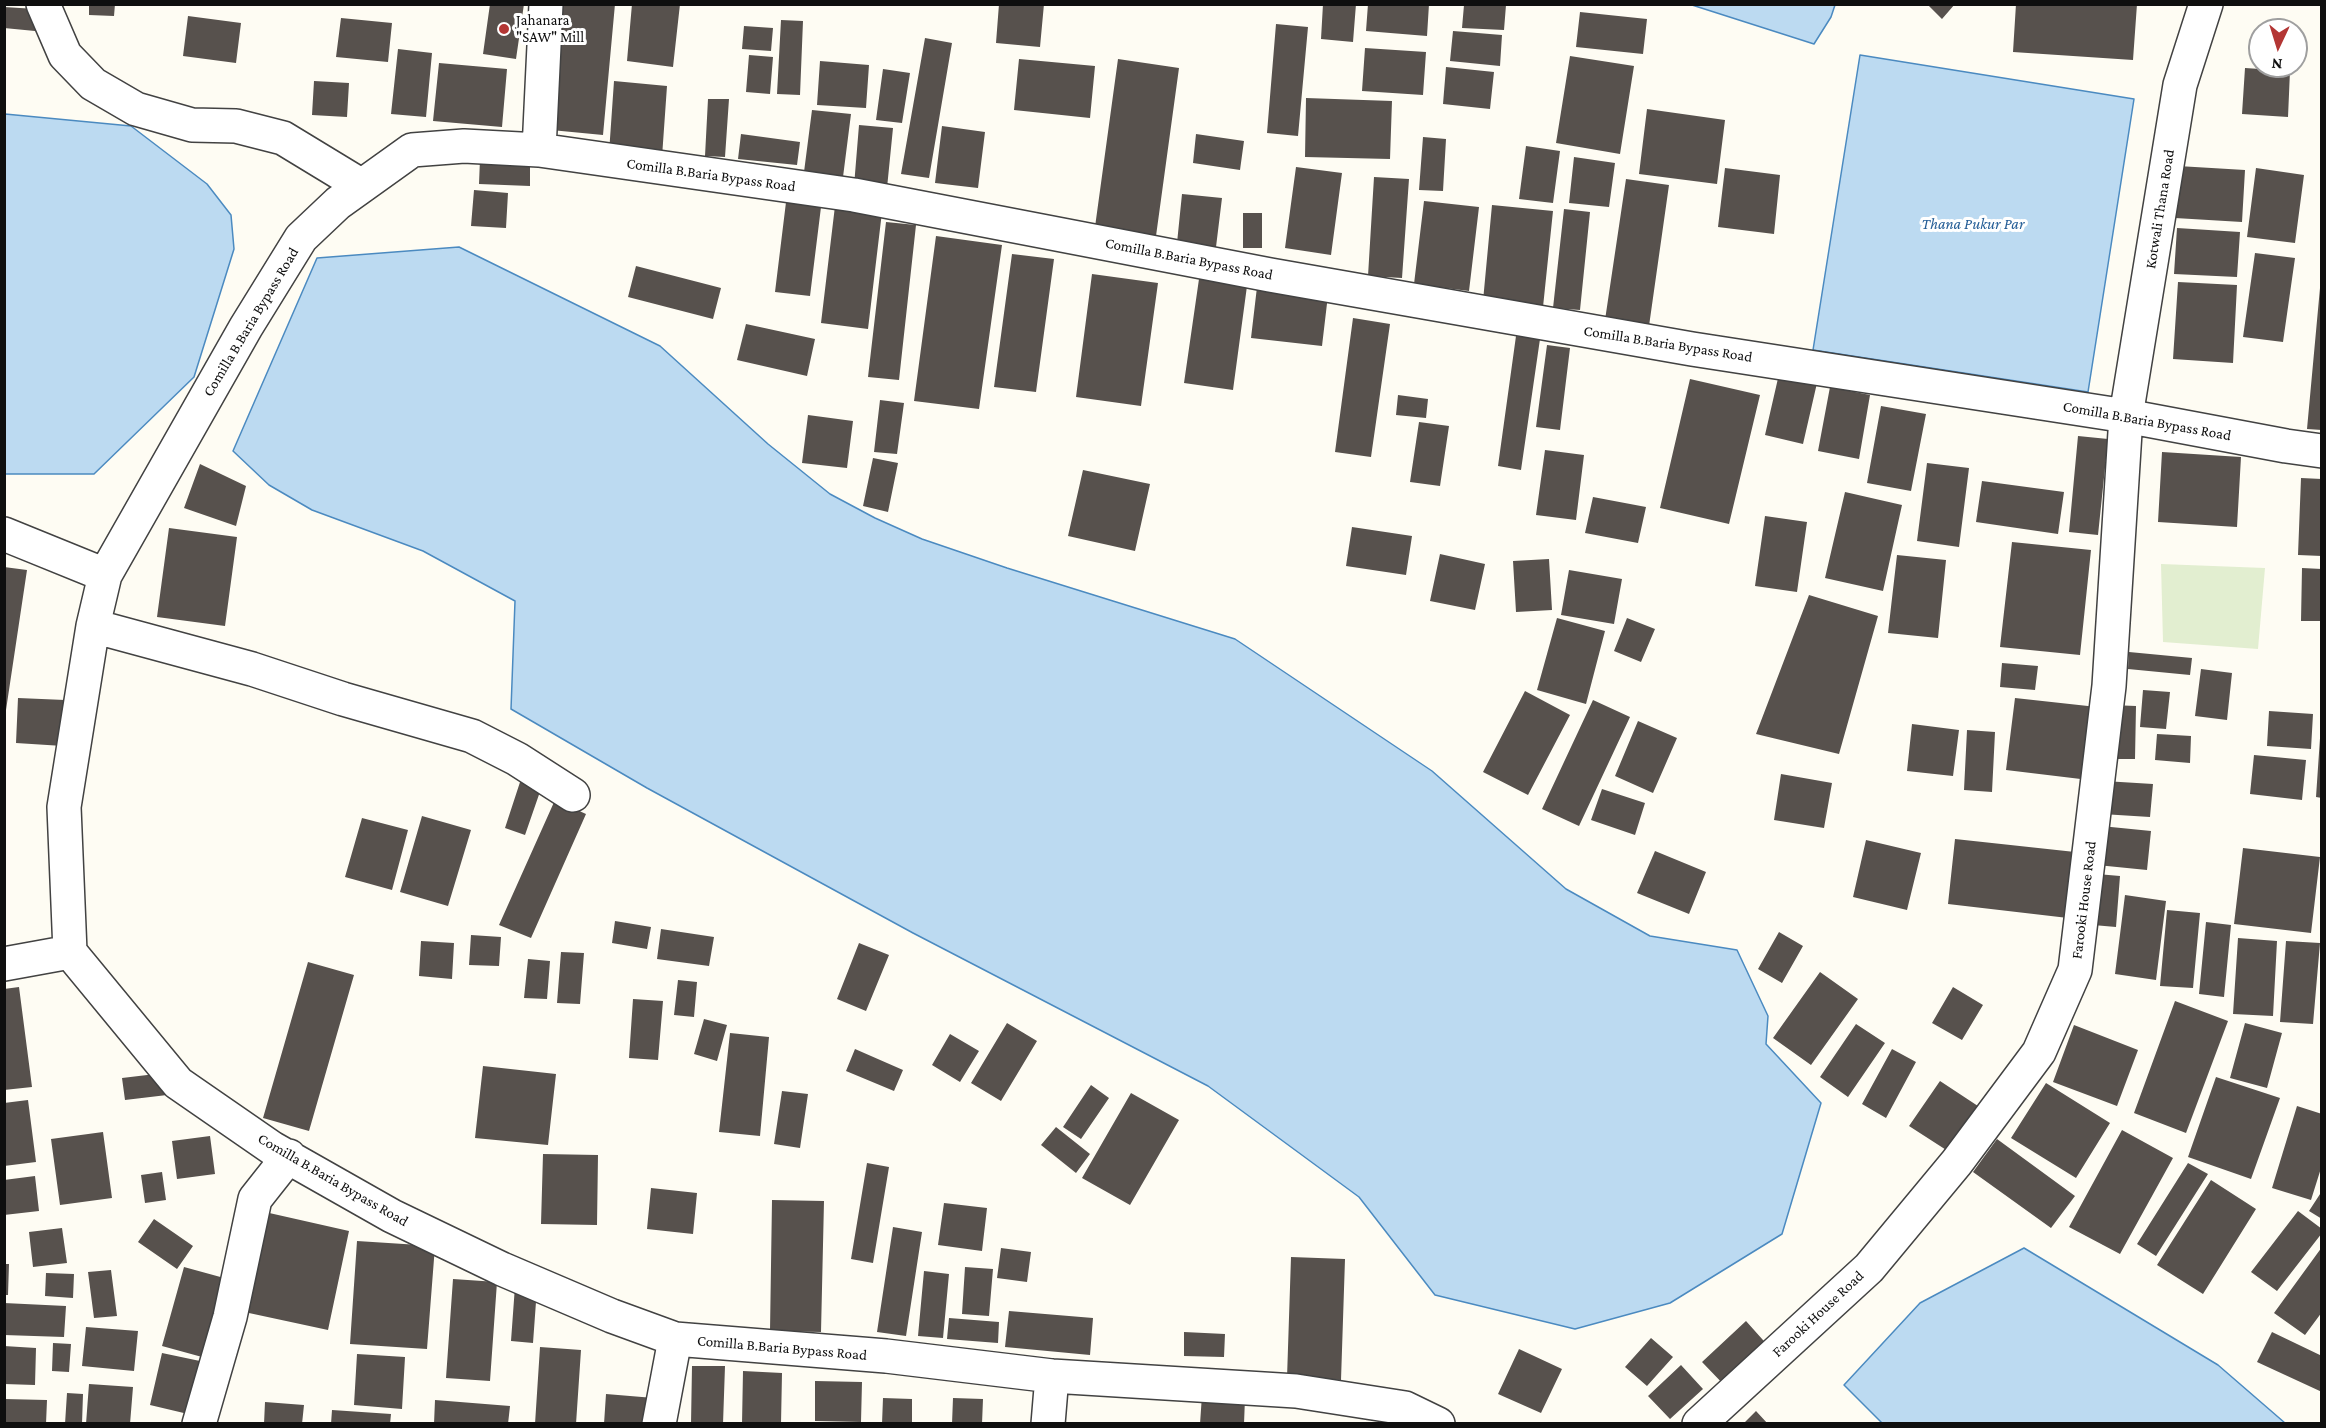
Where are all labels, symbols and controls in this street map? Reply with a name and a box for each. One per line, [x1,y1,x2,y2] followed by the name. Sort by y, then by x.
[516,11,584,46] place label: Jahanara "SAW" Mill
[2248,18,2308,78] north arrow
[497,22,511,36] marker: Jahanara "SAW" Mill
[2271,56,2283,73] text: N
[2142,148,2178,270] street label: Kotwali Thana Road
[625,154,797,196] street label: Comilla B.Baria Bypass Road
[1922,214,2024,234] water label: Thana Pukur Par
[1104,234,1274,284] street label: Comilla B.Baria Bypass Road
[199,244,303,400] street label: Comilla B.Baria Bypass Road
[1582,322,1754,366] street label: Comilla B.Baria Bypass Road
[2061,397,2233,445] street label: Comilla B.Baria Bypass Road
[2068,840,2100,960] street label: Farooki House Road
[255,1130,411,1230] street label: Comilla B.Baria Bypass Road
[1768,1267,1868,1361] street label: Farooki House Road
[696,1332,868,1364] street label: Comilla B.Baria Bypass Road

